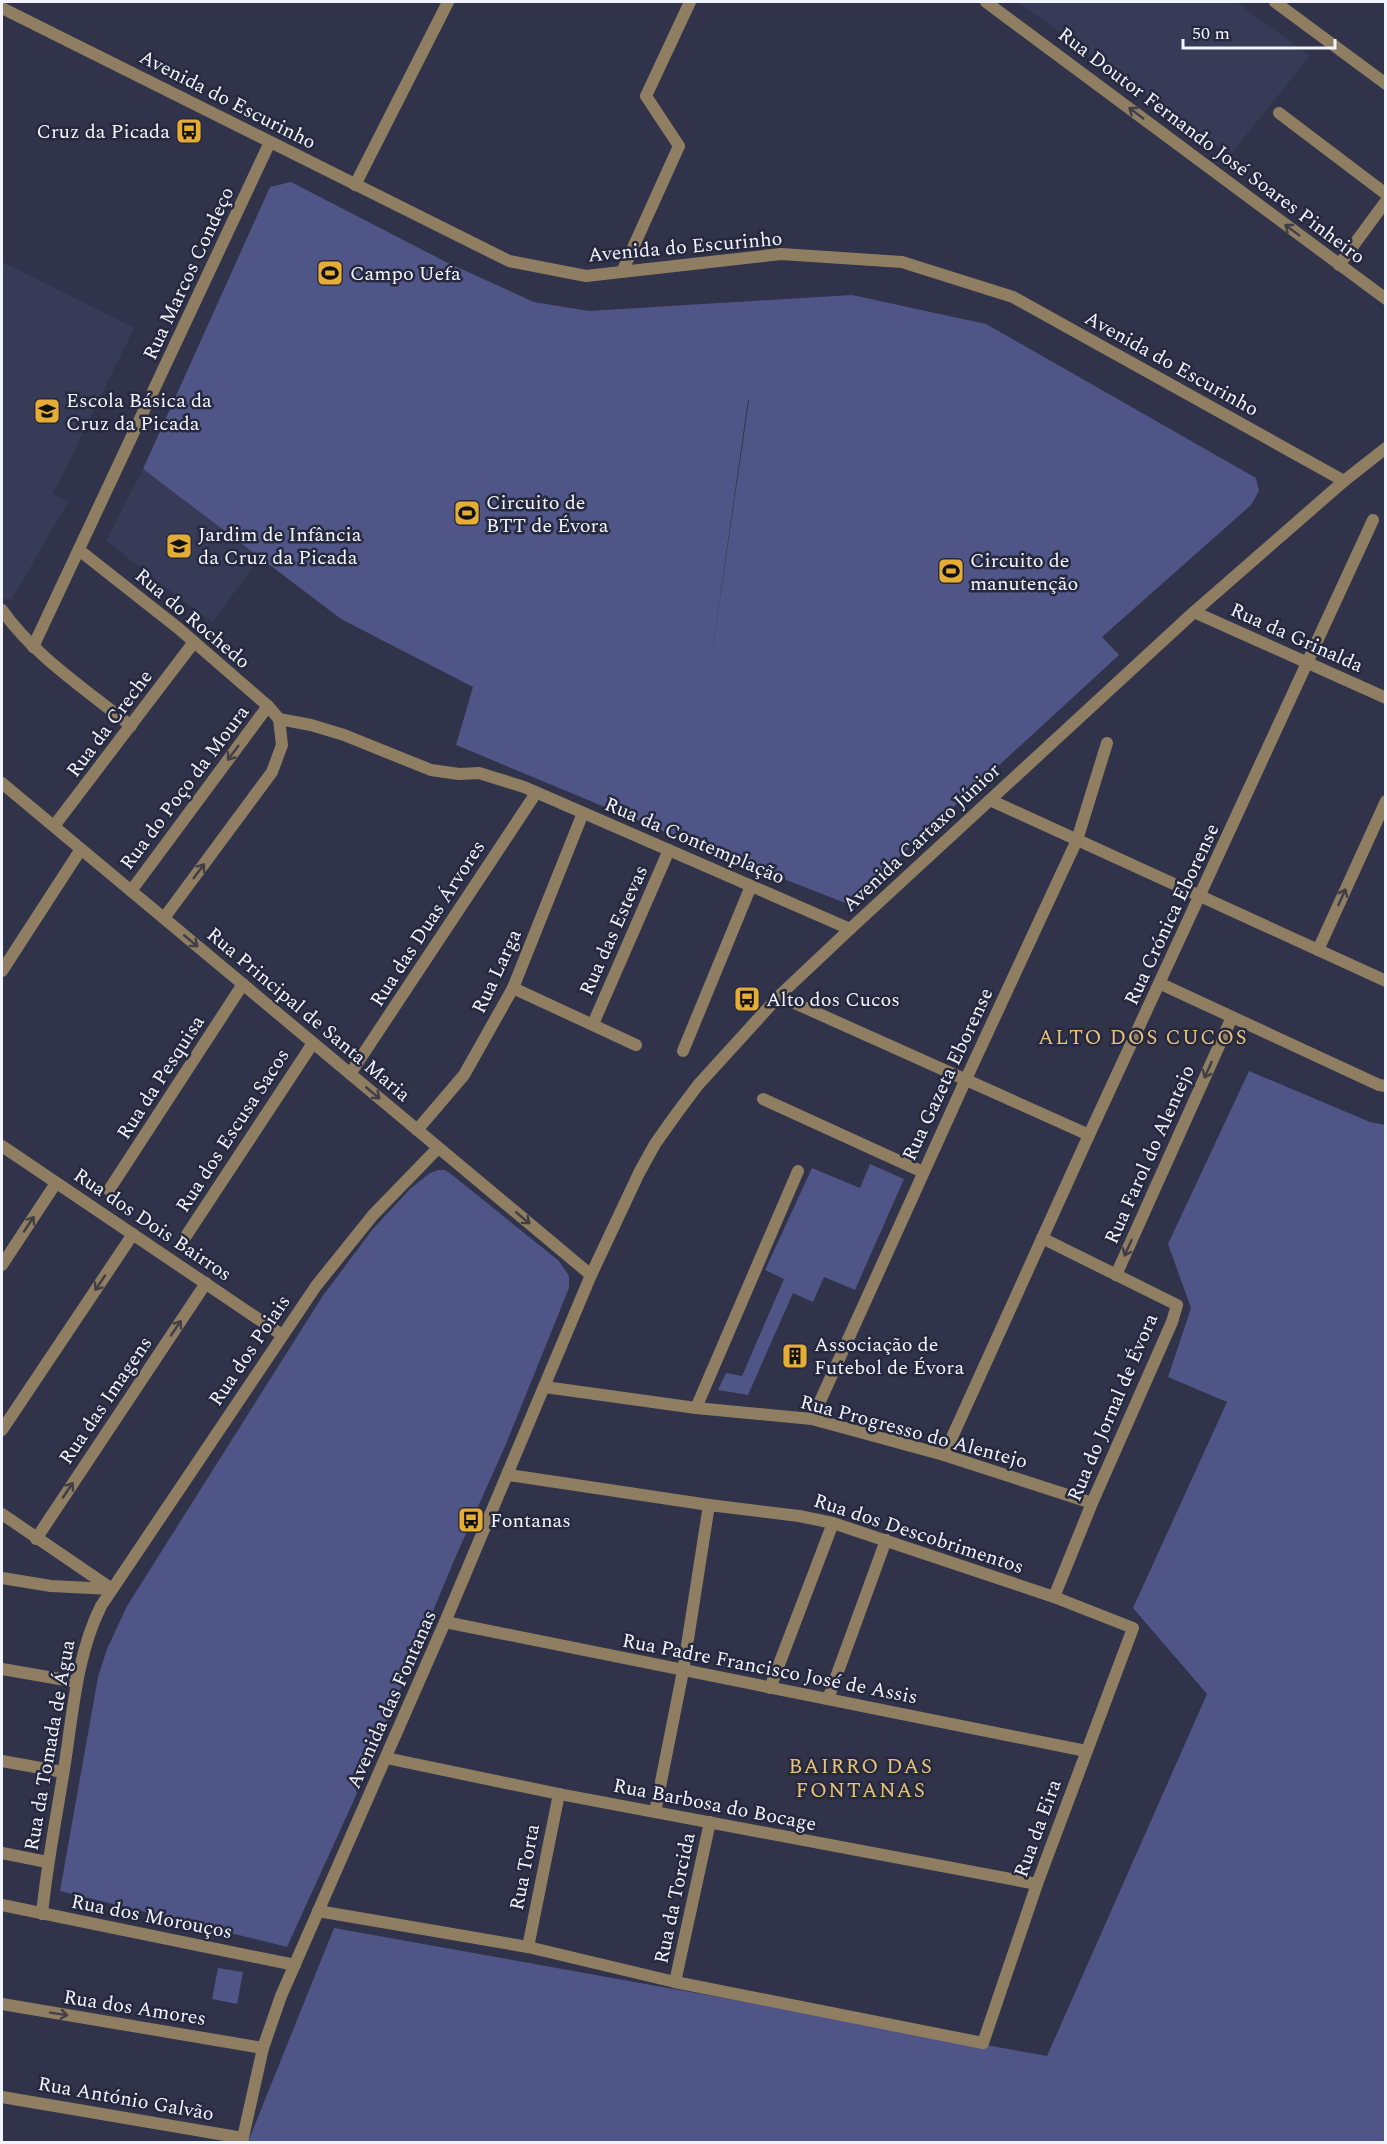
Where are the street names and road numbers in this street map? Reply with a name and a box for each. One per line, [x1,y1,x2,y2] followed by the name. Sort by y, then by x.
[1051,20,1371,272] street label: Rua Doutor Fernando José Soares Pinheiro
[134,42,321,158] street label: Avenida do Escurinho
[136,182,242,365] street label: Rua Marcos Condeço
[587,224,784,270] street label: Avenida do Escurinho
[1079,303,1264,424] street label: Avenida do Escurinho
[128,561,257,676] street label: Rua do Rochedo
[1225,595,1368,681] street label: Rua da Grinalda
[59,663,160,784] street label: Rua da Creche
[113,699,257,876] street label: Rua do Poço da Moura
[836,756,1008,919] street label: Avenida Cartaxo Júnior
[600,789,789,892] street label: Rua da Contemplação
[1117,819,1227,1010] street label: Rua Crónica Eborense
[363,834,493,1013] street label: Rua das Duas Árvores
[572,860,656,1000] street label: Rua das Estevas
[200,920,417,1109] street label: Rua Principal de Santa Maria
[464,924,530,1019] street label: Rua Larga
[895,983,1001,1166] street label: Rua Gazeta Eborense
[109,1009,212,1146] street label: Rua da Pesquisa
[168,1042,297,1219] street label: Rua dos Escusa Sacos
[1097,1060,1203,1249] street label: Rua Farol do Alentejo
[67,1161,238,1289] street label: Rua dos Dois Bairros
[201,1289,298,1412] street label: Rua dos Poiais
[1060,1309,1166,1506] street label: Rua do Jornal de Évora
[52,1330,160,1471] street label: Rua das Imagens
[797,1387,1031,1477] street label: Rua Progresso do Alentejo
[810,1486,1028,1582] street label: Rua dos Descobrimentos
[339,1605,445,1794] street label: Avenida das Fontanas
[619,1626,920,1712] street label: Rua Padre Francisco José de Assis
[17,1637,83,1853] street label: Rua da Tomada de Água
[611,1771,819,1839] street label: Rua Barbosa do Bocage
[1006,1775,1070,1882] street label: Rua da Eira
[502,1821,548,1913] street label: Rua Torta
[646,1830,704,1966] street label: Rua da Torcida
[69,1887,235,1947] street label: Rua dos Morouços
[61,1982,208,2034] street label: Rua dos Amores
[35,2069,216,2129] street label: Rua António Galvão

